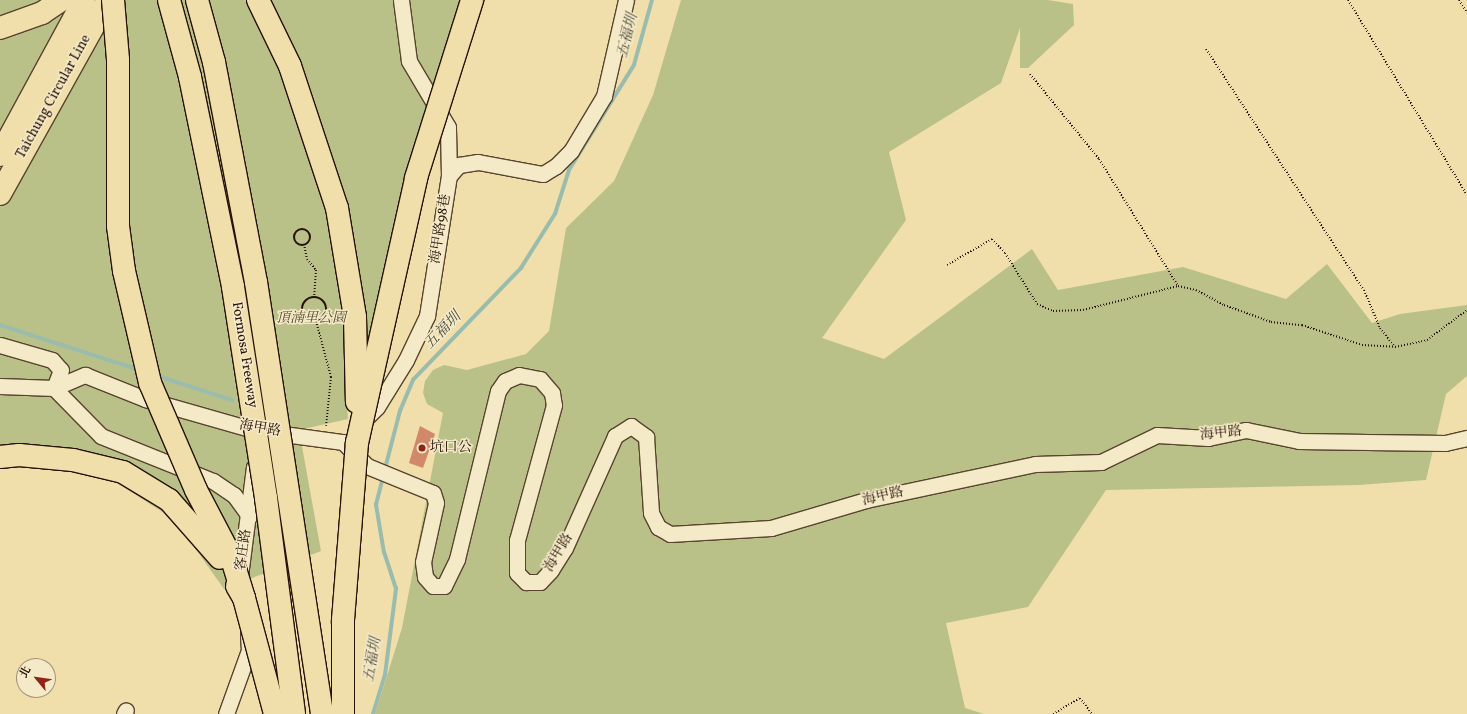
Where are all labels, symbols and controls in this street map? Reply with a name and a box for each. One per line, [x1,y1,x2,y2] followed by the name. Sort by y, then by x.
[614,12,642,60] water label: 五福圳
[13,32,95,162] street label: Taichung Circular Line
[427,193,455,265] street label: 海甲路98巷
[227,301,261,409] street label: Formosa Freeway
[421,309,465,353] water label: 五福圳
[276,311,346,327] park label: 頂湳里公園
[238,417,282,441] street label: 海甲路
[1199,423,1243,445] street label: 海甲路
[430,440,472,456] place label: 坑口公
[417,443,427,453] marker: 坑口公
[861,484,905,510] street label: 海甲路
[233,528,255,572] street label: 客庄路
[541,531,577,575] street label: 海甲路
[360,636,386,684] water label: 五福圳
[16,658,56,698] north arrow
[17,664,35,681] text: 北

